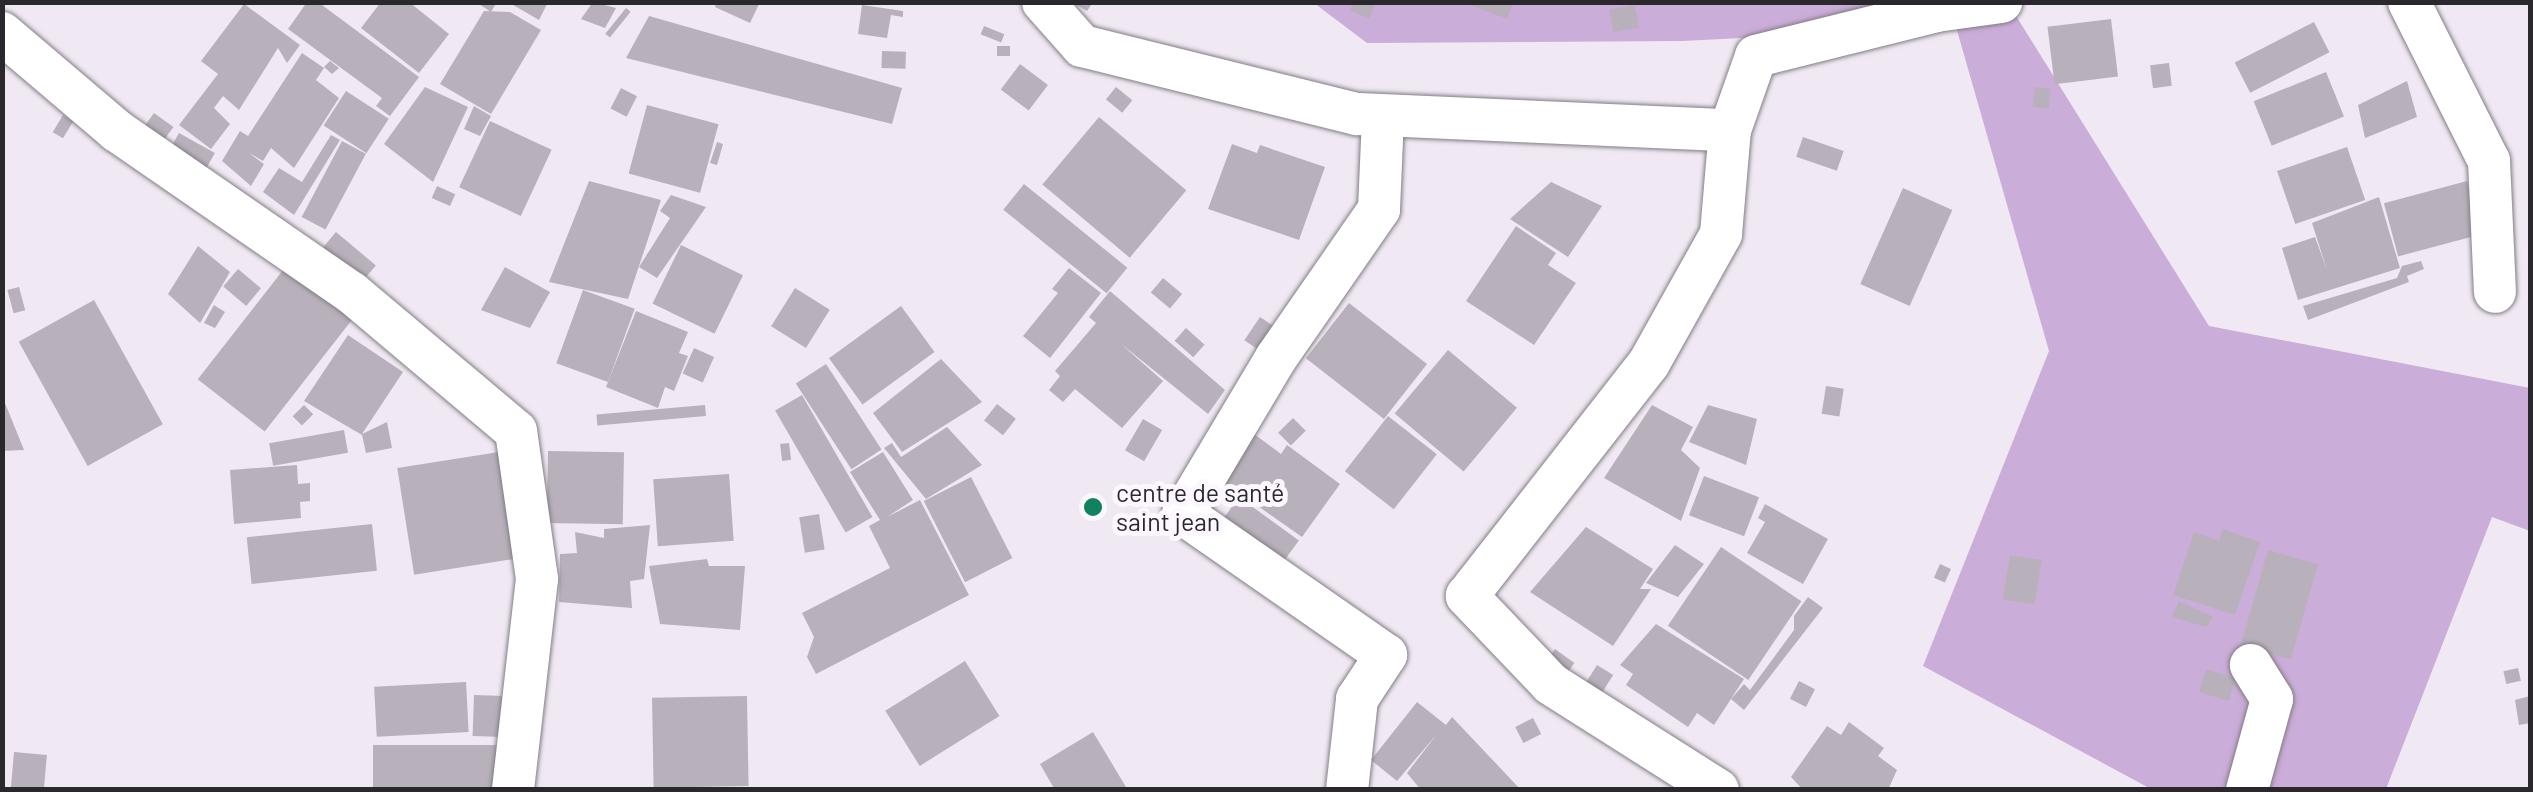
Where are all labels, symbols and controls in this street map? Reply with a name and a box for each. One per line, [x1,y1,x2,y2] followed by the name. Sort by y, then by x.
[1116,478,1284,537] place label: centre de santé saint jean
[1080,494,1106,520] marker: centre de santé saint jean

